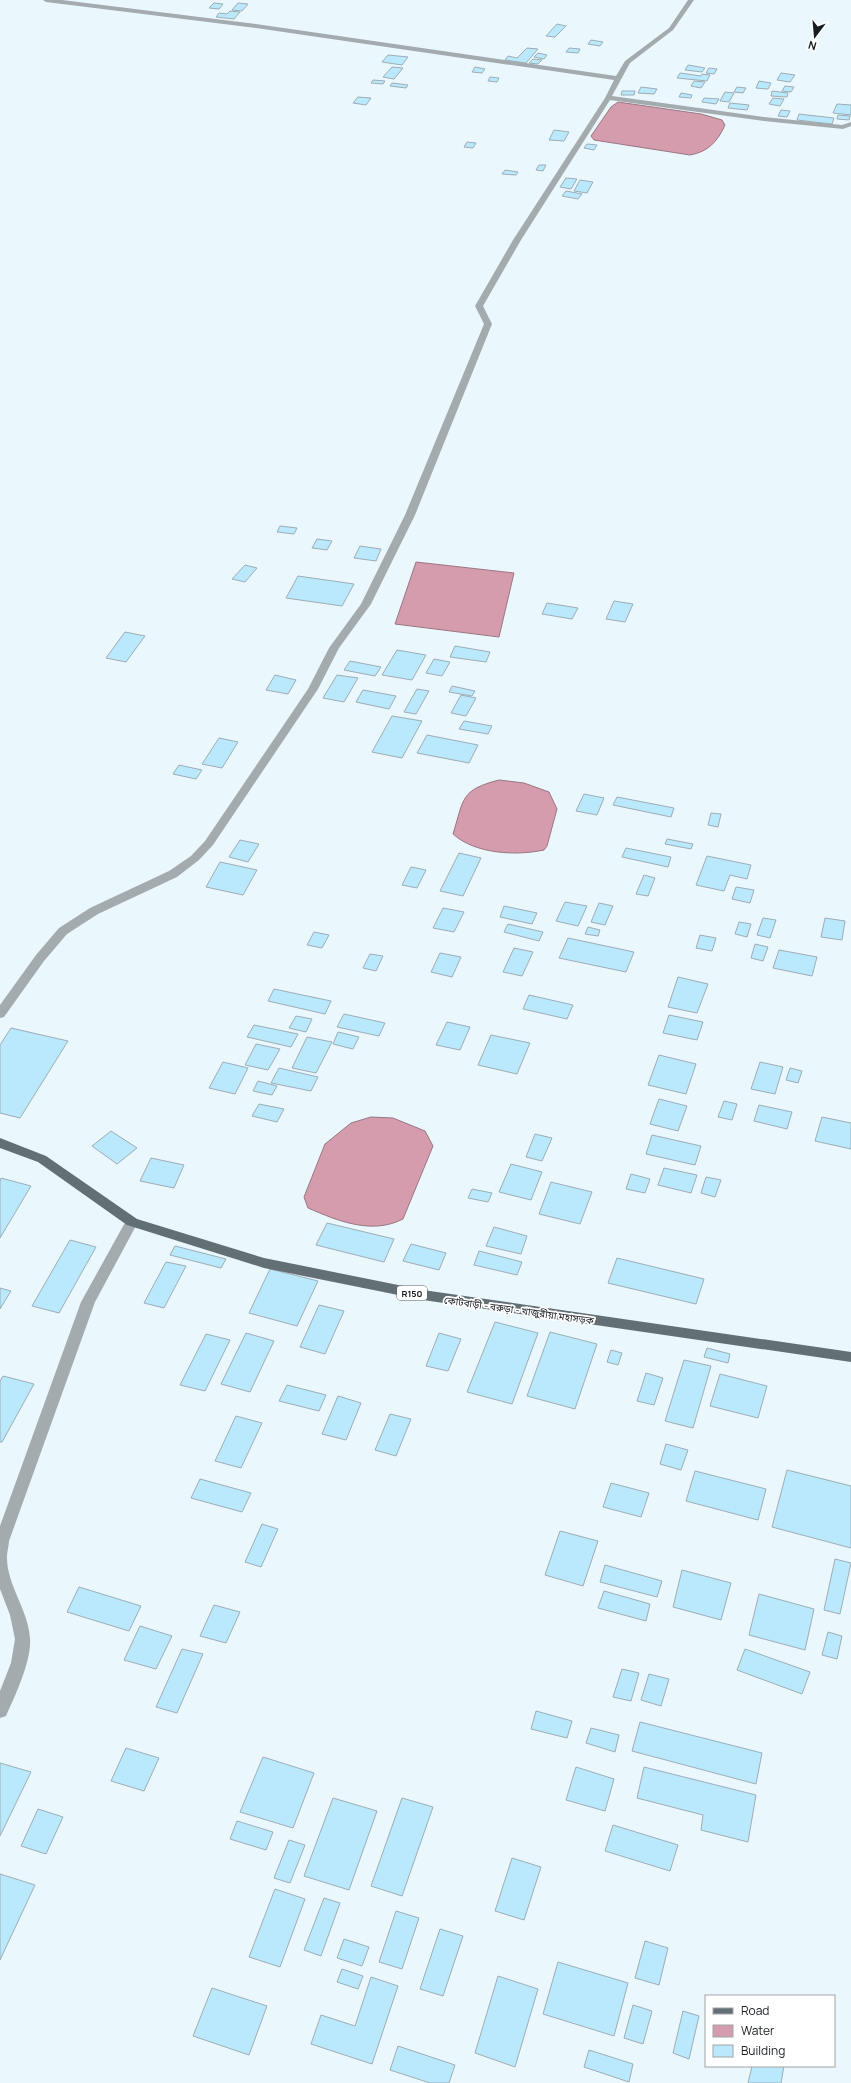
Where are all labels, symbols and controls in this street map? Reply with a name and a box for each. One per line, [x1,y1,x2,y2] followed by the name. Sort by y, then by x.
[795,16,835,56] north arrow
[806,38,818,54] text: N
[397,1286,427,1300] road number: R150
[443,1293,596,1328] street label: কোটবাড়ী - বরুড়া - খাজুরীয়া মহাসড়ক
[705,1995,835,2067] legend
[741,2002,769,2019] text: Road
[741,2022,775,2039] text: Water
[741,2042,785,2059] text: Building

